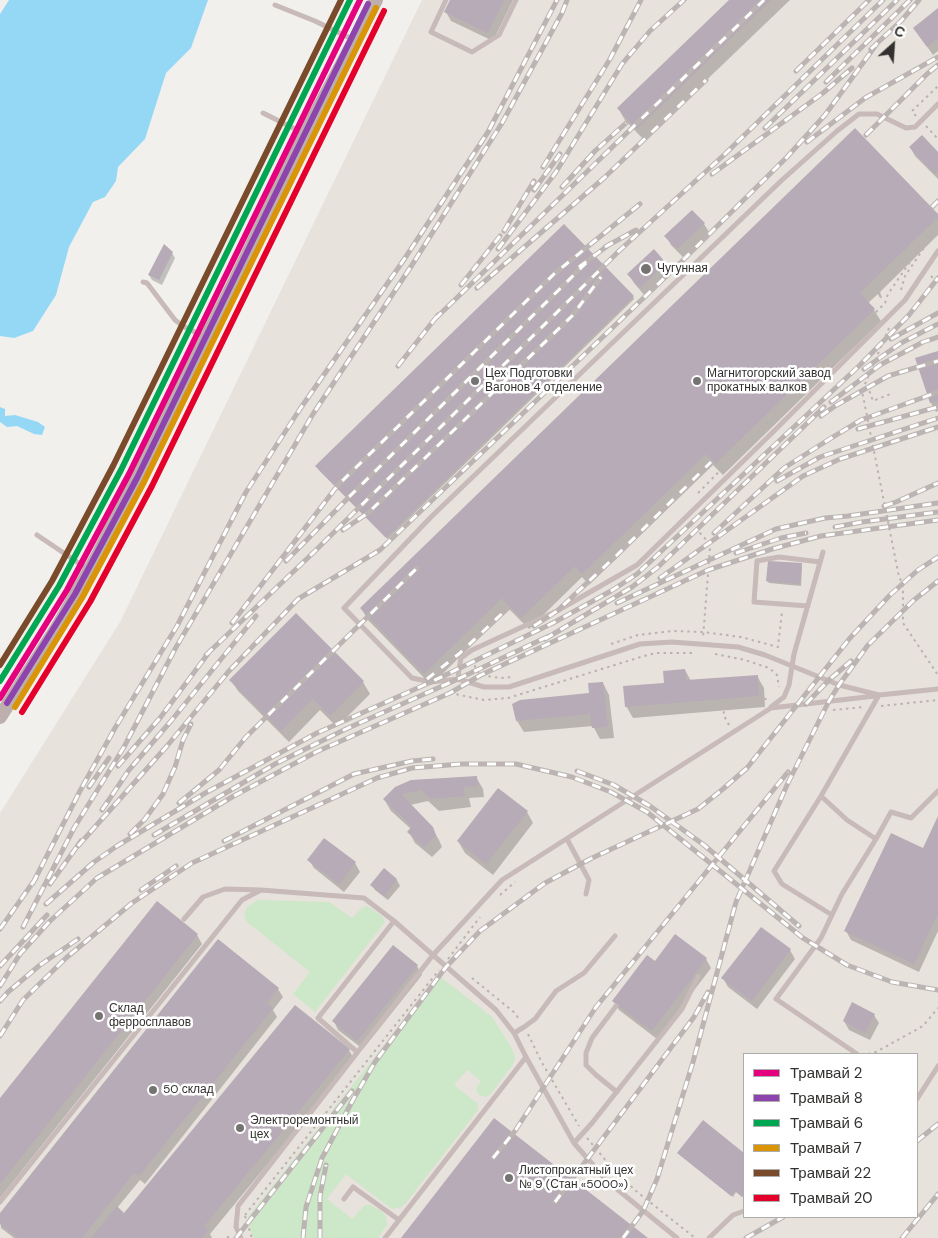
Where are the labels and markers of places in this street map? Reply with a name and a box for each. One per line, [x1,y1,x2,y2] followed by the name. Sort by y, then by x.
[639,262,653,276] marker: Чугунная
[657,262,708,276] place label: Чугунная
[485,367,602,395] place label: Цех Подготовки Вагонов 4 отделение
[707,367,831,395] place label: Магнитогорский завод прокатных валков
[469,375,481,387] marker: Цех Подготовки Вагонов 4 отделение
[691,375,703,387] marker: Магнитогорский завод прокатных валков
[109,1002,191,1030] place label: Склад ферросплавов
[93,1010,105,1022] marker: Склад ферросплавов
[163,1083,214,1097] place label: 50 склад
[147,1084,159,1096] marker: 50 склад
[250,1114,358,1142] place label: Электроремонтный цех
[234,1122,246,1134] marker: Электроремонтный цех
[519,1164,633,1192] place label: Листопрокатный цех № 9 (Стан «5000»)
[503,1172,515,1184] marker: Листопрокатный цех № 9 (Стан «5000»)

